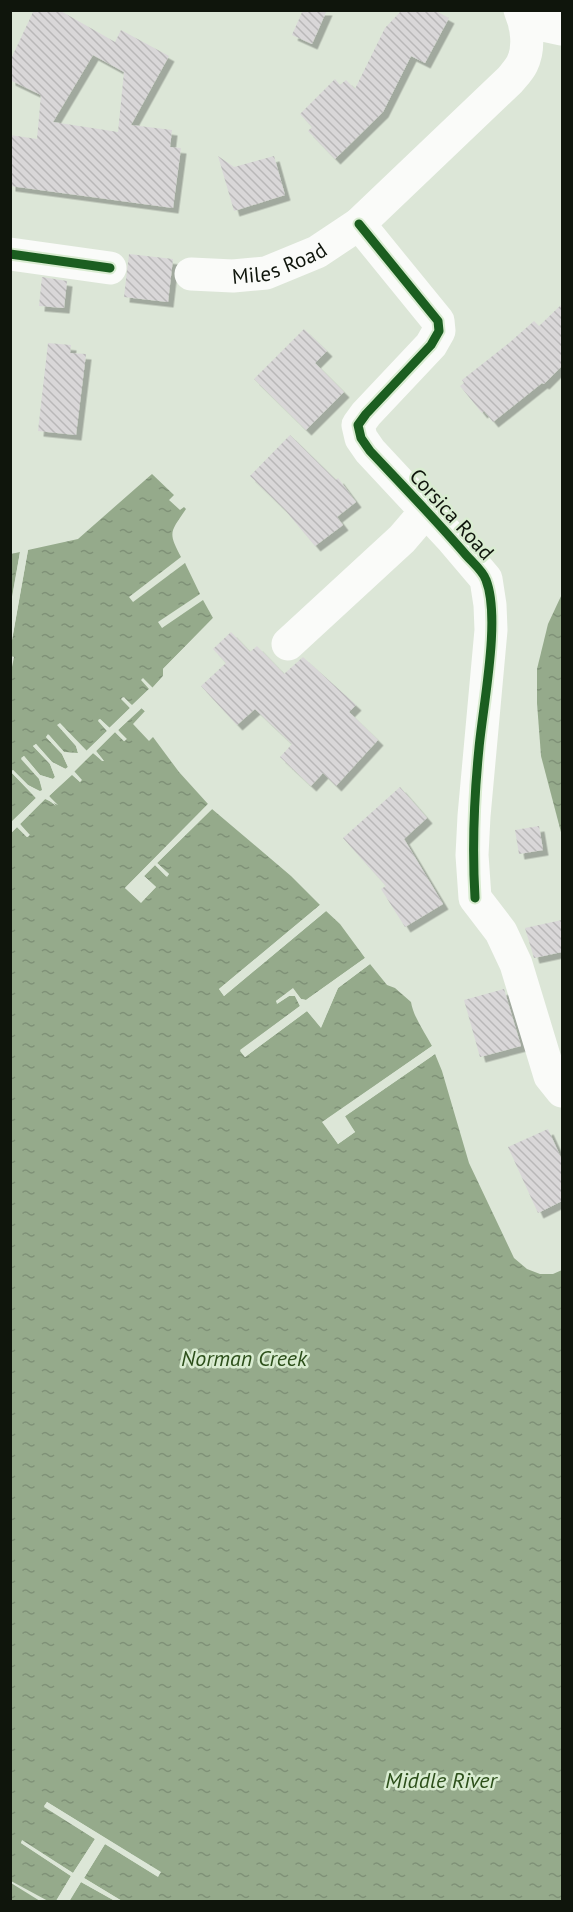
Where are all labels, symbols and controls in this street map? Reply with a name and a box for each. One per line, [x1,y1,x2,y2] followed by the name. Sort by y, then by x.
[231,236,332,290] street label: Miles Road
[404,463,500,565] street label: Corsica Road
[181,1344,308,1372] water label: Norman Creek
[385,1766,498,1794] water label: Middle River

